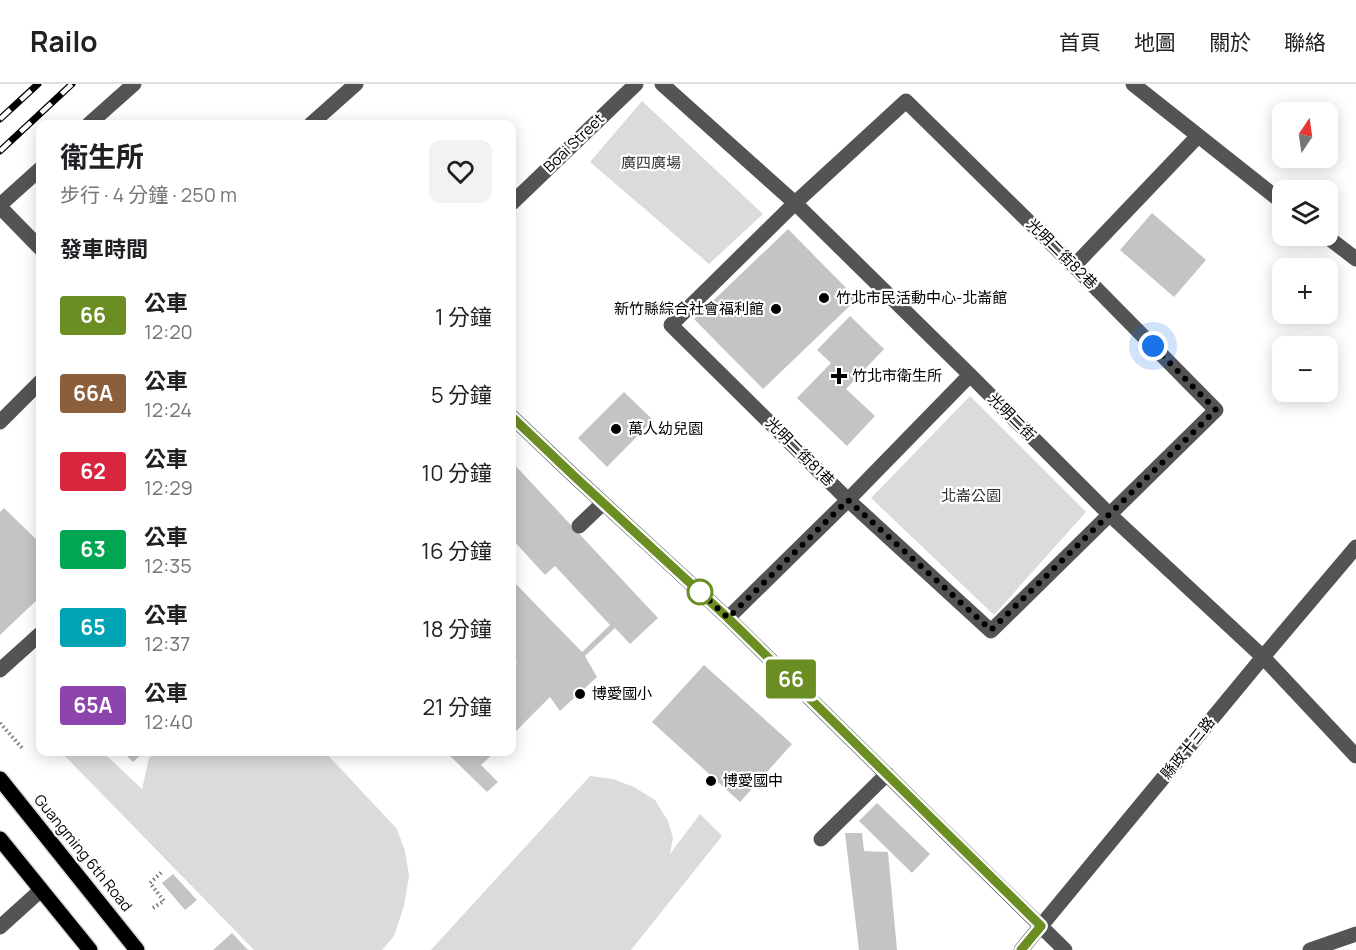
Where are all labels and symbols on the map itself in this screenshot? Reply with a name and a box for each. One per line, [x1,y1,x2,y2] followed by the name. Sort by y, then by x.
[1272,102,1338,168] north arrow
[539,108,609,177] street label: Boai Street
[621,152,681,173] park label: 廣四廣場
[1022,214,1102,294] street label: 光明二街82巷
[836,287,1007,308] place label: 竹北市民活動中心-北崙館
[817,291,831,305] marker: 竹北市民活動中心-北崙館
[614,298,764,319] place label: 新竹縣綜合社會福利館
[769,302,783,316] marker: 新竹縣綜合社會福利館
[1138,331,1168,361] your location
[852,365,942,386] place label: 竹北市衛生所
[830,367,848,385] marker: 竹北市衛生所
[984,388,1041,445] street label: 光明二街
[761,413,839,491] street label: 光明二街81巷
[628,418,703,439] place label: 萬人幼兒園
[609,422,623,436] marker: 萬人幼兒園
[941,485,1001,506] park label: 北崙公園
[687,579,713,605] unlabelled marker
[764,660,818,698] line badge: 66
[592,683,652,704] place label: 博愛國小
[573,687,587,701] marker: 博愛國小
[1156,712,1219,783] street label: 縣政十三路
[723,770,783,791] place label: 博愛國中
[704,774,718,788] marker: 博愛國中
[29,790,137,916] street label: Guangming 6th Road

